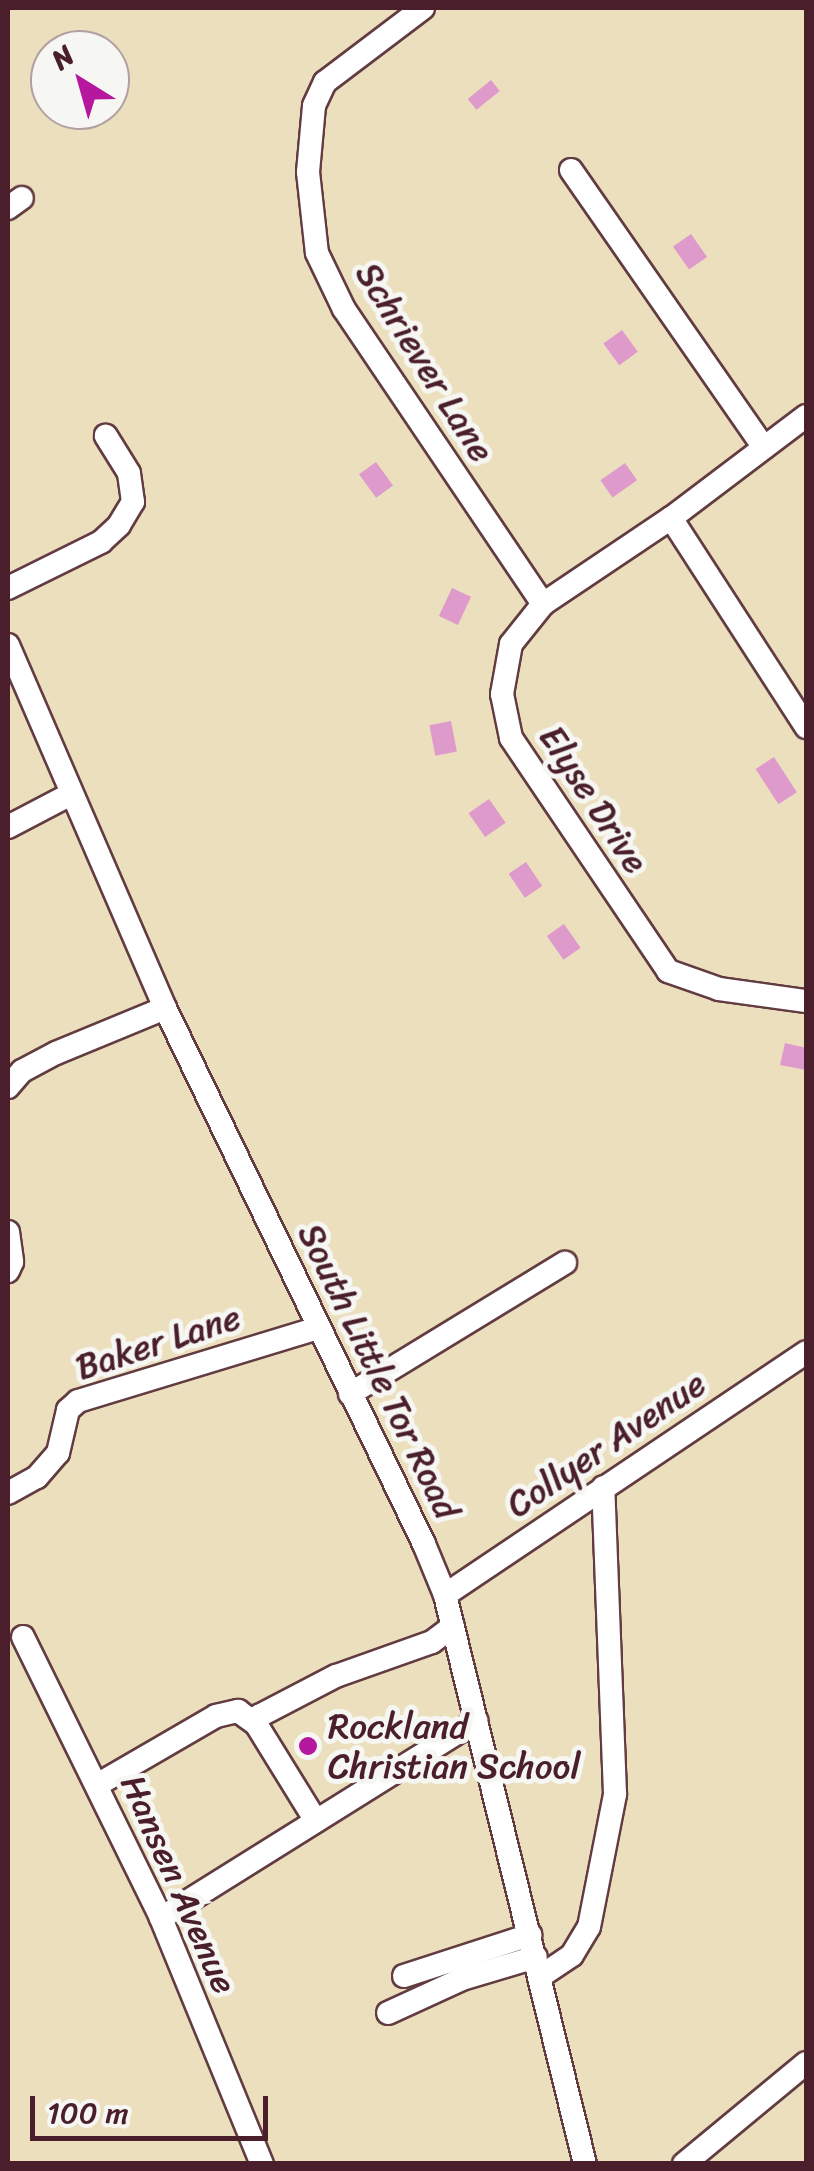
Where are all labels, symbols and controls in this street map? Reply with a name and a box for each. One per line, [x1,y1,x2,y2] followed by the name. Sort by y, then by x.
[30,30,130,130] north arrow
[40,32,85,83] text: N
[347,255,503,469] street label: Schriever Lane
[531,717,657,881] street label: Elyse Drive
[289,1215,469,1527] street label: South Little Tor Road
[71,1296,245,1388] street label: Baker Lane
[499,1362,713,1526] street label: Collyer Avenue
[328,1705,580,1787] place label: Rockland Christian School
[297,1735,319,1757] marker: Rockland Christian School
[112,1768,246,2000] street label: Hansen Avenue
[35,2076,272,2138] scale bar
[47,2086,129,2140] text: 100 m

